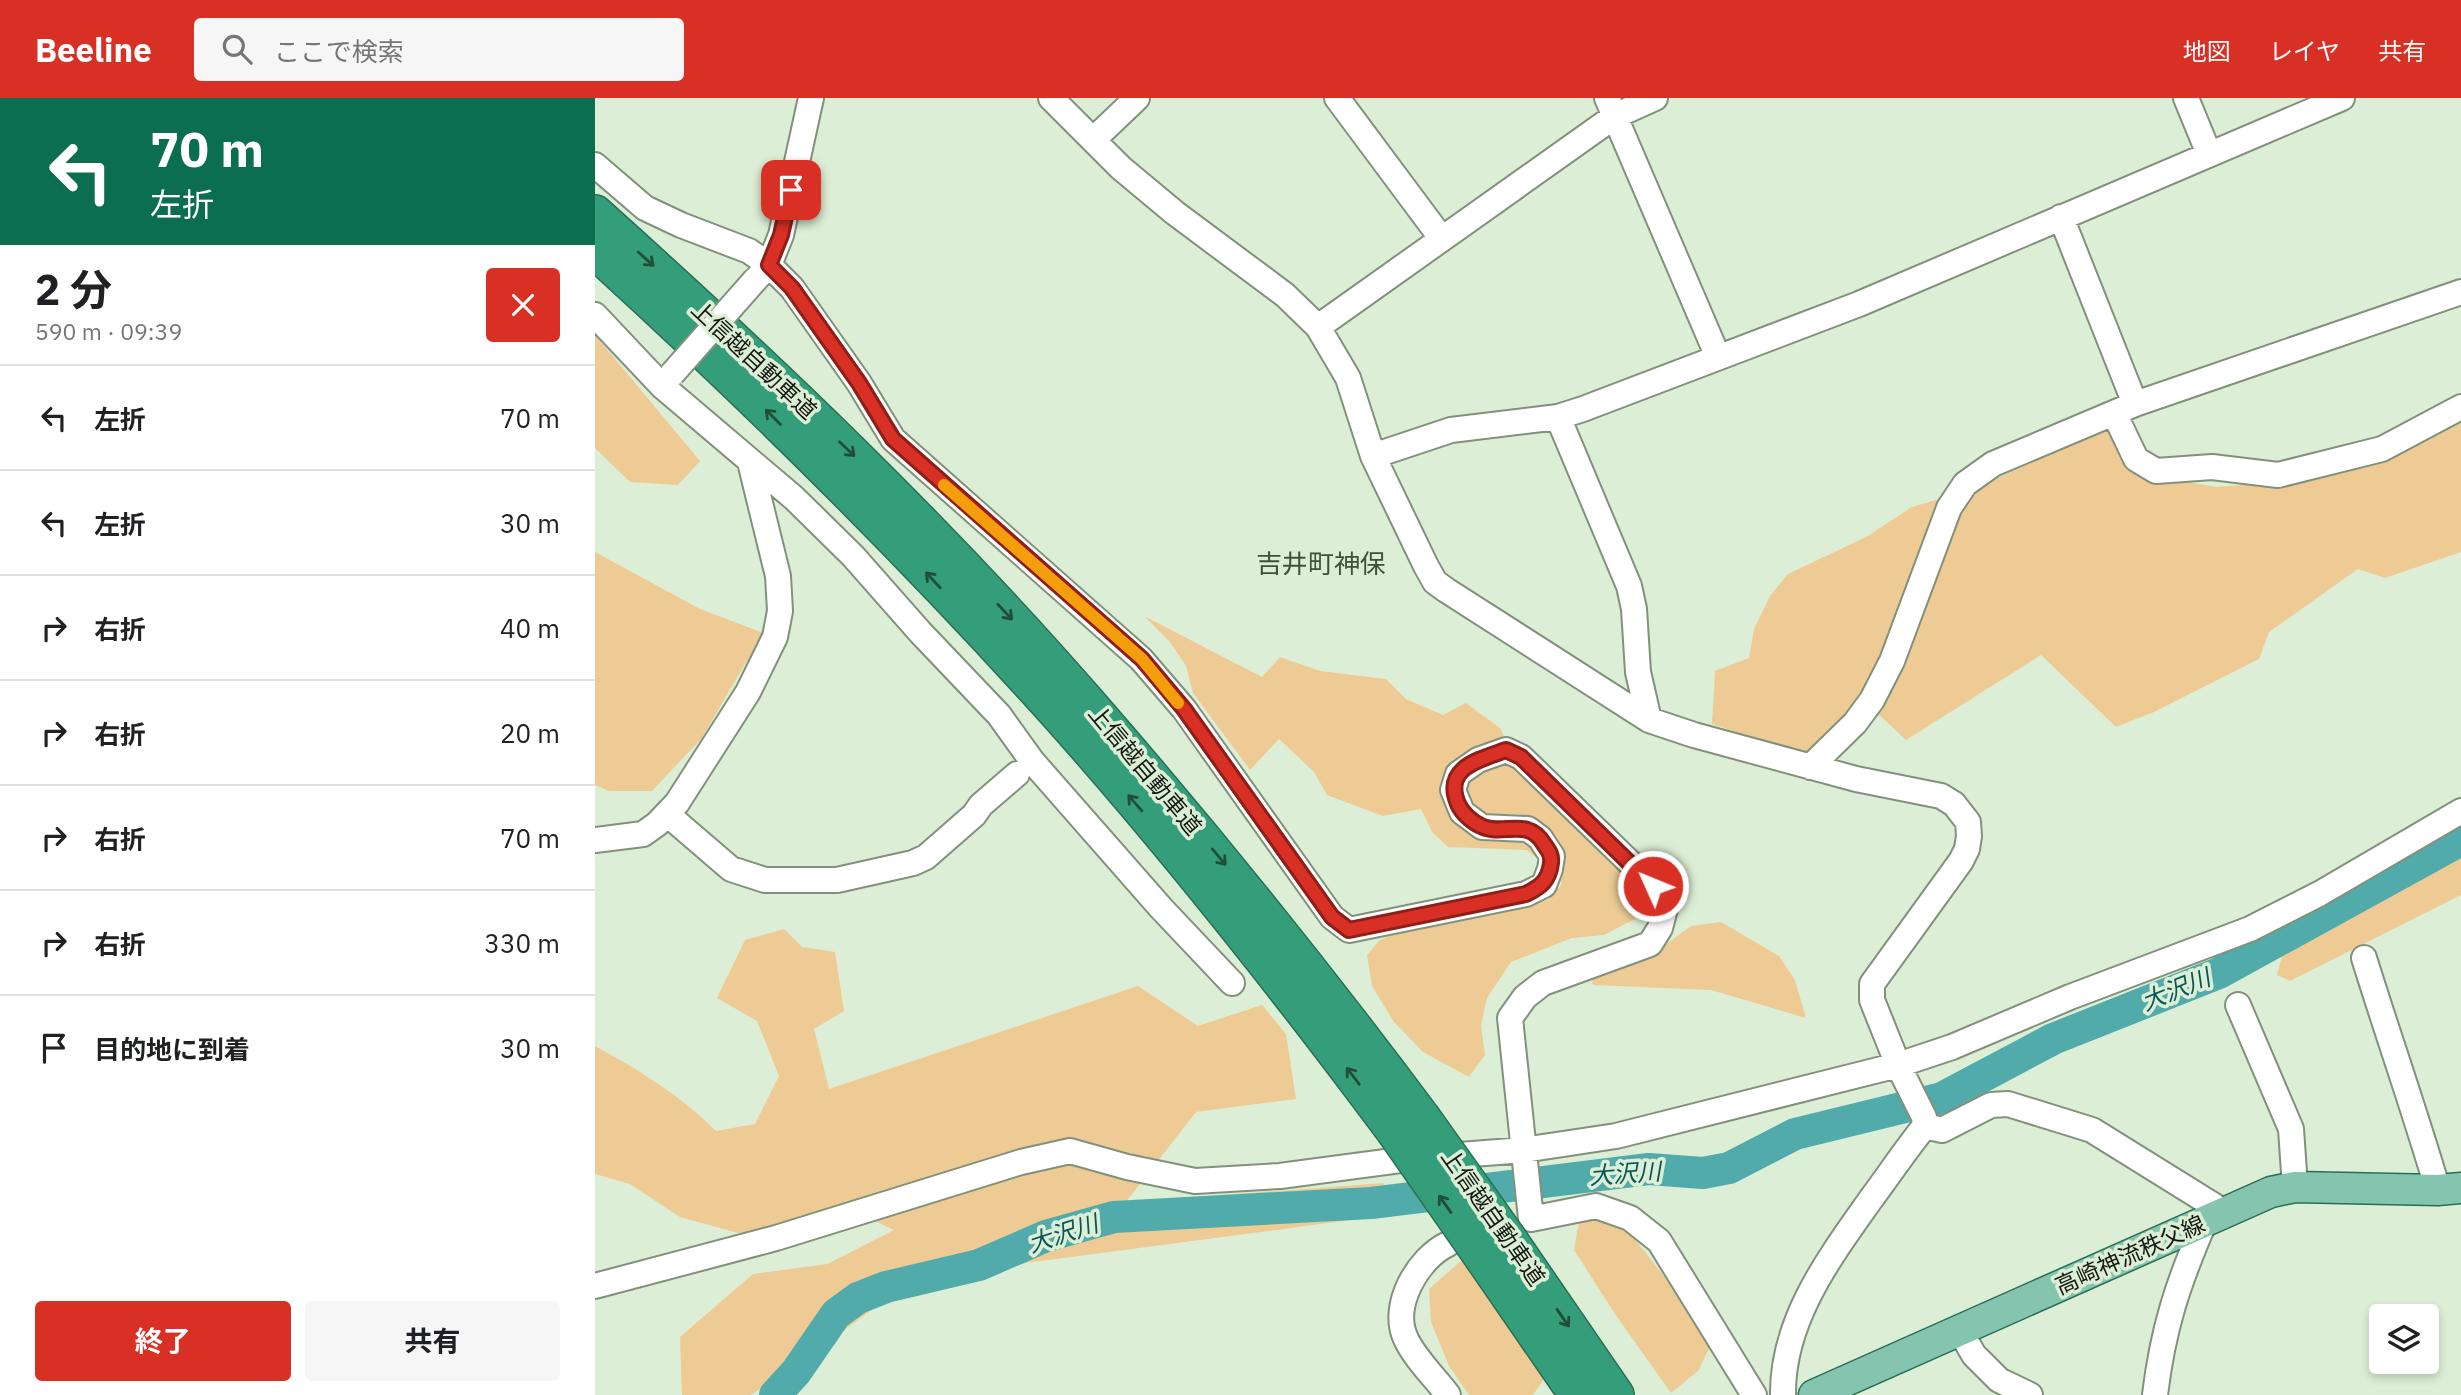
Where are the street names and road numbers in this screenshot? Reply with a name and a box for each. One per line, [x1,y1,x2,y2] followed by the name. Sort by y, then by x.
[686,293,824,425] street label: 上信越自動車道
[1083,698,1209,841] street label: 上信越自動車道
[1435,1142,1552,1291] street label: 上信越自動車道
[2050,1208,2209,1301] street label: 高崎神流秩父線

